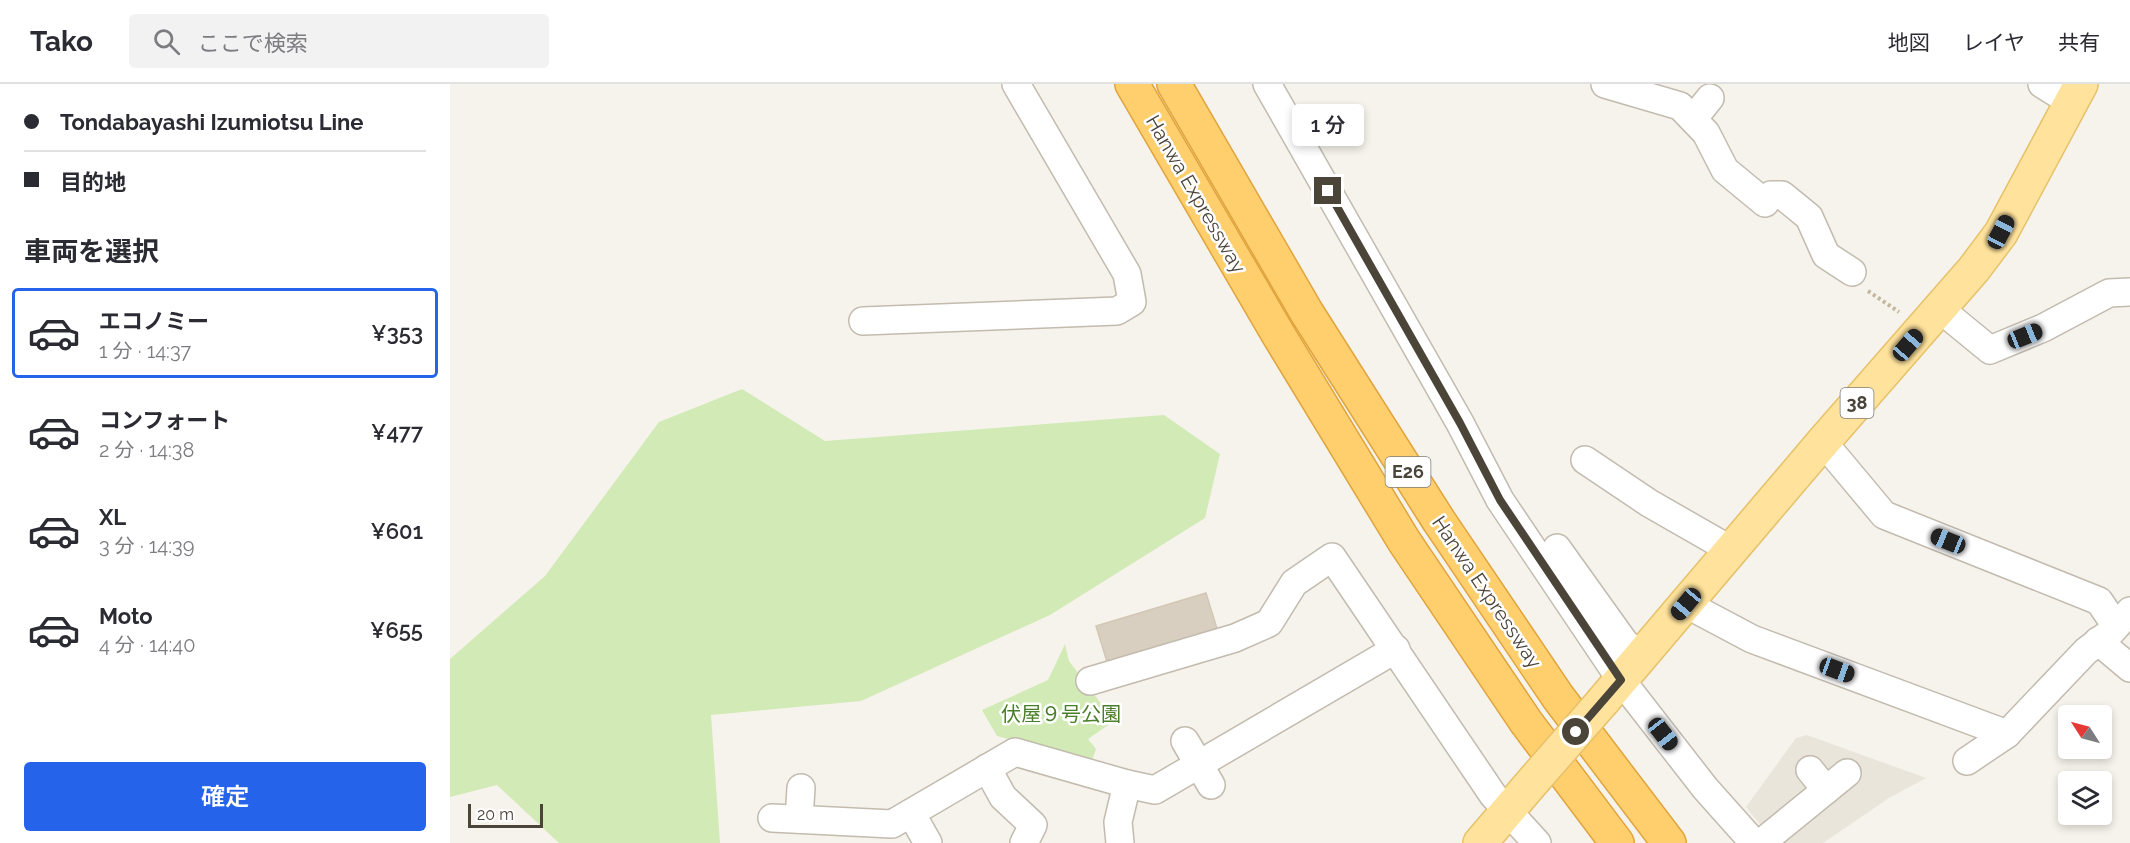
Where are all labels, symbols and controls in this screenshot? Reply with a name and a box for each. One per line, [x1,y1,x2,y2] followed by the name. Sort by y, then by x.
[129,14,549,68] search box
[30,25,93,58] text: Tako
[150,25,183,58] icon: search
[198,30,308,56] text: ここで検索
[1888,30,1930,55] text: 地図
[1963,30,2025,55] text: レイヤ
[2058,30,2100,55] text: 共有
[1292,104,1364,146] callout: 1 分
[60,109,364,135] text: Tondabayashi Izumiotsu Line
[1141,111,1251,277] street label: Hanwa Expressway
[1311,113,1345,137] text: 1 分
[60,169,126,195] text: 目的地
[1314,177,1341,204] route end
[1985,212,2017,252] car
[24,236,159,267] text: 車両を選択
[27,306,81,360] icon: car
[99,308,209,334] text: エコノミー
[371,320,423,346] text: ¥353
[2005,321,2045,351] car
[1889,326,1927,364] car
[99,339,191,363] text: 1 分 · 14:37
[1840,388,1874,418] road number: 38
[27,405,81,459] icon: car
[99,407,230,433] text: コンフォート
[371,419,423,445] text: ¥477
[99,438,194,462] text: 2 分 · 14:38
[1386,457,1430,487] road number: E26
[27,504,81,558] icon: car
[99,504,126,530] text: XL
[1427,511,1547,673] street label: Hanwa Expressway
[370,518,423,544] text: ¥601
[1928,526,1968,556] car
[99,534,194,558] text: 3 分 · 14:39
[1668,584,1704,624] car
[27,603,81,657] icon: car
[99,603,153,629] text: Moto
[370,617,423,643] text: ¥655
[99,633,195,657] text: 4 分 · 14:40
[1817,655,1857,685] car
[1001,702,1121,726] park label: 伏屋９号公園
[2058,705,2112,759] north arrow
[2058,705,2112,825] map controls
[1645,714,1681,754] car
[1562,718,1589,745] route start
[24,762,426,831] button: 確定
[2058,771,2112,825] button: layers
[468,801,543,828] scale bar
[477,805,514,824] text: 20 m

